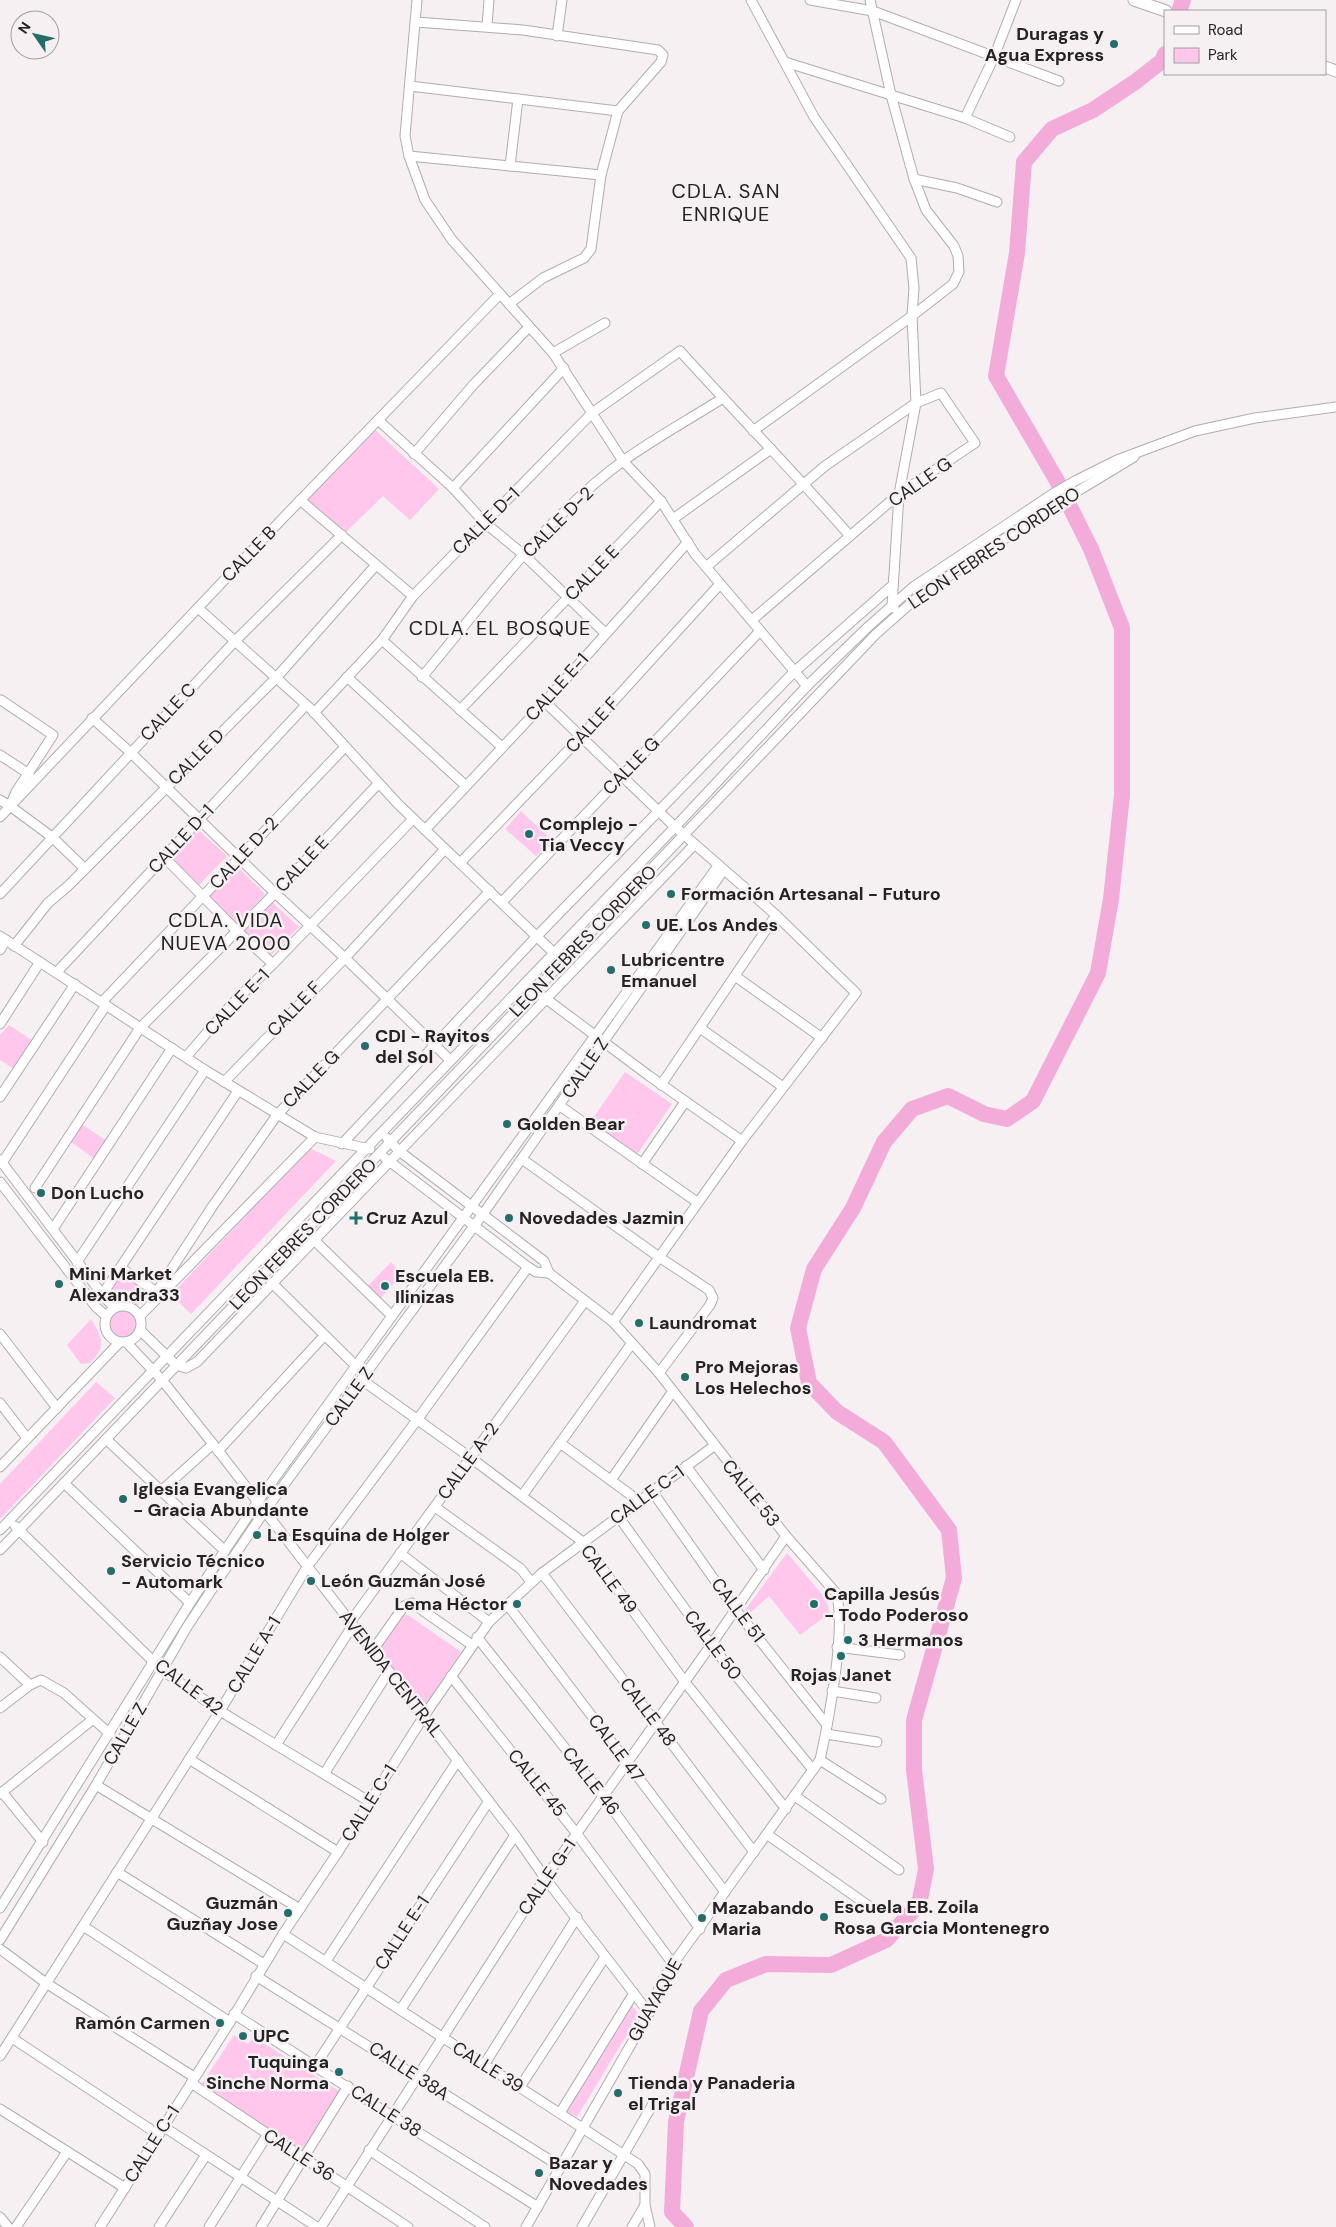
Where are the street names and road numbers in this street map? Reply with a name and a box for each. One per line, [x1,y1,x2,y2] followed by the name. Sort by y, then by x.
[884,451,956,513] street label: CALLE G
[517,481,599,563] street label: CALLE D-2
[903,481,1085,615] street label: LEON FEBRES CORDERO
[447,482,525,560] street label: CALLE D-1
[216,521,282,587] street label: CALLE B
[560,540,624,606] street label: CALLE E
[520,648,594,726] street label: CALLE E-1
[135,678,201,746] street label: CALLE C
[560,692,624,758] street label: CALLE F
[162,723,230,791] street label: CALLE D
[597,732,665,800] street label: CALLE G
[143,799,219,879] street label: CALLE D-1
[204,812,284,894] street label: CALLE D-2
[270,831,334,897] street label: CALLE E
[504,860,662,1022] street label: LEON FEBRES CORDERO
[199,963,275,1041] street label: CALLE E-1
[262,976,327,1042] street label: CALLE F
[556,1033,614,1103] street label: CALLE Z
[277,1045,345,1113] street label: CALLE G
[224,1153,382,1315] street label: LEON FEBRES CORDERO
[319,1362,379,1432] street label: CALLE Z
[432,1418,504,1504] street label: CALLE A-2
[716,1454,786,1532] street label: CALLE 53
[605,1460,689,1530] street label: CALLE C-1
[575,1540,643,1618] street label: CALLE 49
[706,1573,770,1647] street label: CALLE 51
[679,1605,747,1685] street label: CALLE 50
[334,1606,448,1742] street label: AVENIDA CENTRAL
[222,1612,286,1698] street label: CALLE A-1
[150,1653,228,1721] street label: CALLE 42
[614,1673,682,1751] street label: CALLE 48
[98,1698,152,1770] street label: CALLE Z
[583,1709,649,1787] street label: CALLE 47
[557,1742,625,1820] street label: CALLE 46
[502,1744,572,1822] street label: CALLE 45
[336,1760,402,1846] street label: CALLE C-1
[513,1834,581,1920] street label: CALLE G-1
[369,1891,435,1975] street label: CALLE E-1
[622,1954,688,2046] street label: GUAYAQUE
[364,2036,454,2106] street label: CALLE 38A
[448,2036,528,2098] street label: CALLE 39
[346,2079,426,2143] street label: CALLE 38
[119,2101,185,2187] street label: CALLE C-1
[259,2123,339,2187] street label: CALLE 36

